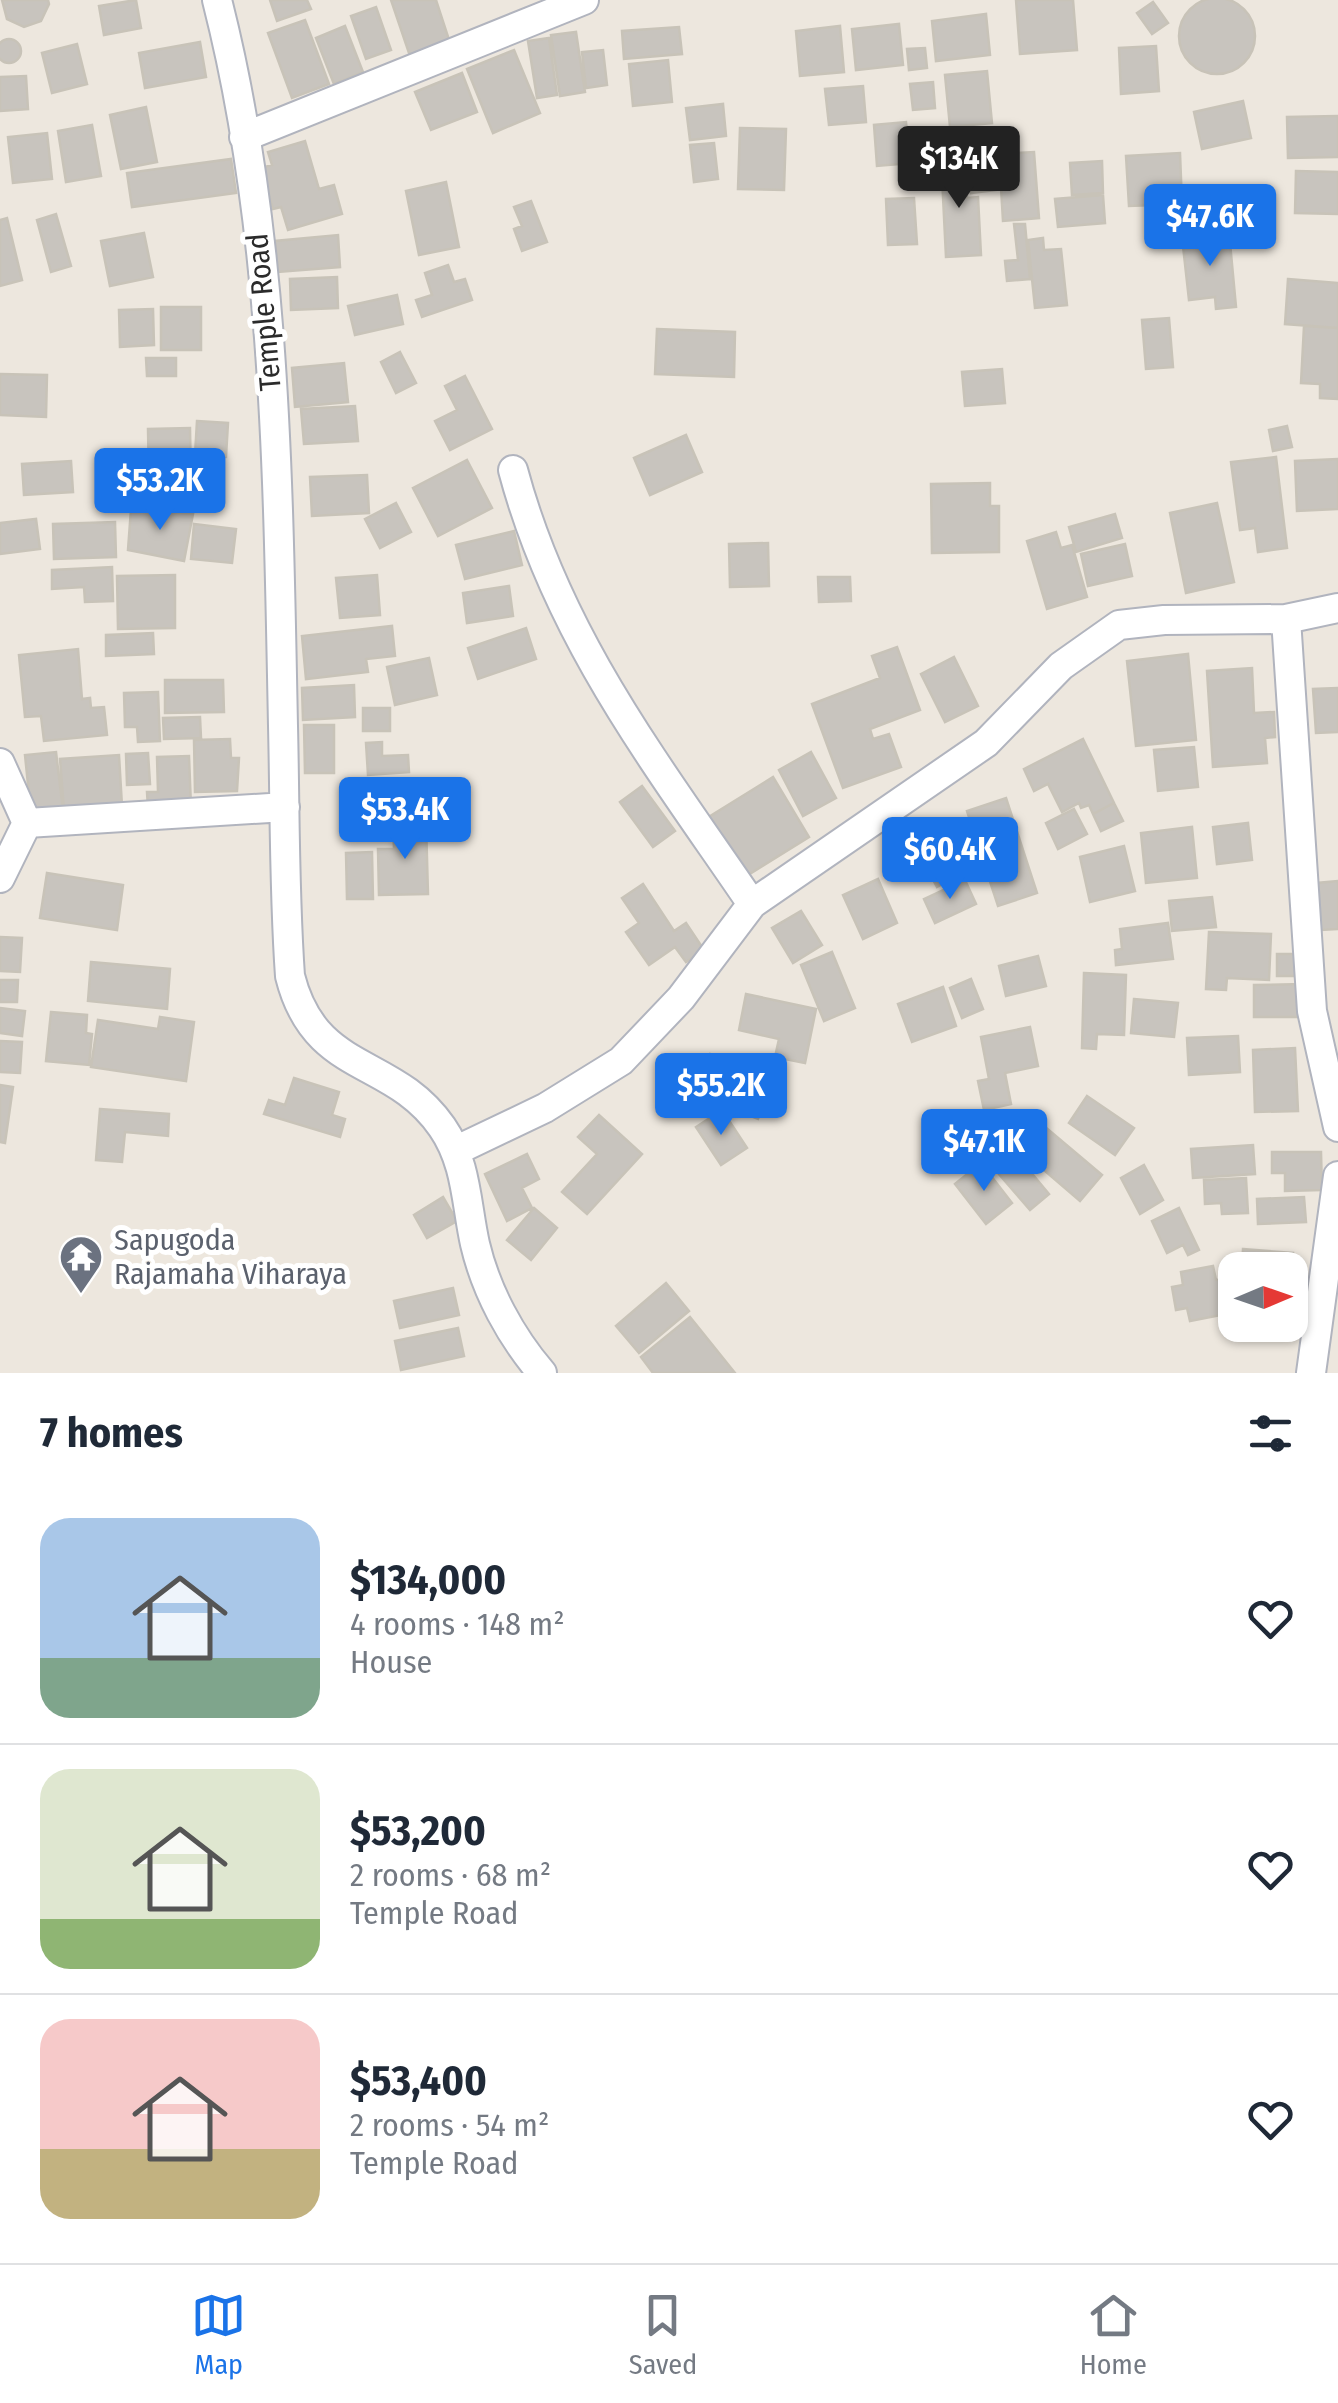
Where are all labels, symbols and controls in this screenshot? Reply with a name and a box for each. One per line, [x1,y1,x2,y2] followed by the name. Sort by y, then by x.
[889,126,1029,211] pin: $134K
[920,139,998,177] text: $134K
[1129,184,1291,269] pin: $47.6K
[1166,197,1254,235] text: $47.6K
[239,232,289,392] street label: Temple Road
[79,448,241,533] pin: $53.2K
[116,461,204,499] text: $53.2K
[324,777,486,862] pin: $53.4K
[361,790,449,828] text: $53.4K
[869,817,1031,902] pin: $60.4K
[904,830,996,868] text: $60.4K
[640,1053,802,1138] pin: $55.2K
[677,1066,765,1104] text: $55.2K
[903,1109,1065,1194] pin: $47.1K
[943,1122,1025,1160] text: $47.1K
[114,1222,347,1292] place label: Sapugoda Rajamaha Viharaya
[58,1234,104,1295] temple icon: Sapugoda Rajamaha Viharaya
[1218,1252,1308,1342] north arrow
[1218,1252,1308,1342] map controls
[1243,1406,1298,1461] icon: filters
[40,1408,183,1458] text: 7 homes
[350,1555,506,1605] text: $134,000
[120,1558,240,1678] icon: home
[1243,1591,1298,1646] icon: heart
[350,1605,565,1643] text: 4 rooms · 148 m²
[350,1643,432,1681] text: House
[350,1806,486,1856] text: $53,200
[120,1809,240,1929] icon: home
[1243,1842,1298,1897] icon: heart
[350,1856,551,1894] text: 2 rooms · 68 m²
[350,1894,518,1932] text: Temple Road
[350,2056,487,2106] text: $53,400
[120,2059,240,2179] icon: home
[1243,2092,1298,2147] icon: heart
[350,2106,549,2144] text: 2 rooms · 54 m²
[350,2144,518,2182] text: Temple Road
[191,2288,246,2381] tab: Map
[629,2288,697,2381] tab: Saved
[1080,2288,1147,2381] tab: Home

